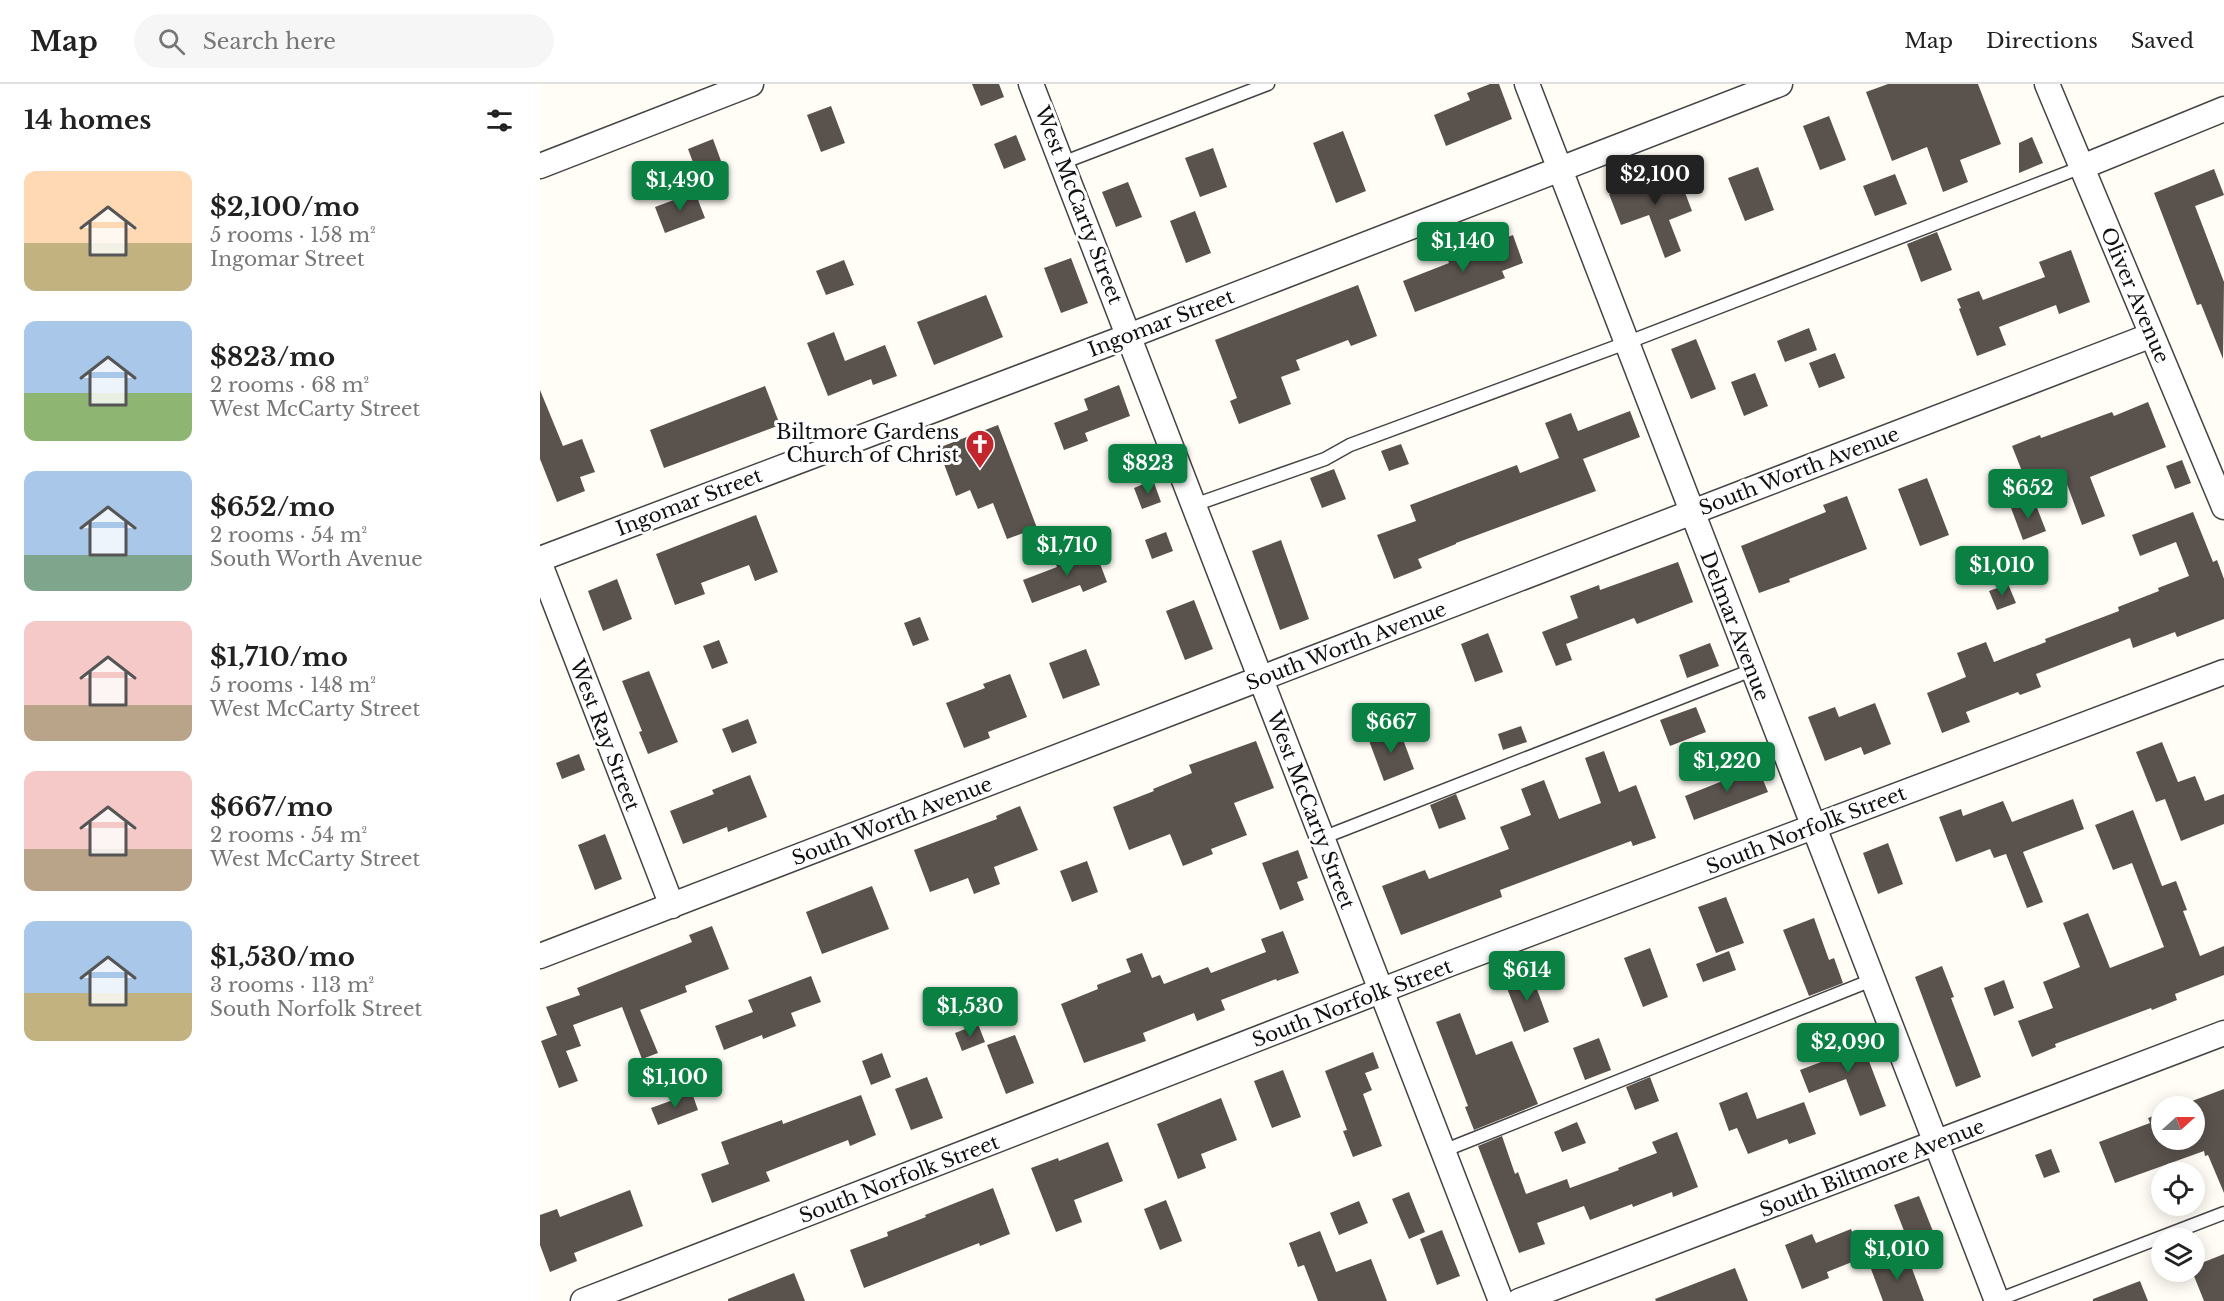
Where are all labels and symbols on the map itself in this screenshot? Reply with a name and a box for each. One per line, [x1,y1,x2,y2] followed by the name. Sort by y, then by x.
[1030,102,1128,308] street label: West McCarty Street
[1606,155,1704,206] pin: $2,100
[631,161,729,212] pin: $1,490
[1414,222,1512,273] pin: $1,140
[2096,223,2174,367] street label: Oliver Avenue
[1085,284,1238,362] street label: Ingomar Street
[776,420,959,467] place label: Biltmore Gardens Church of Christ
[1695,422,1903,520] street label: South Worth Avenue
[964,428,996,470] church icon: Biltmore Gardens Church of Christ
[1112,444,1184,495] pin: $823
[613,463,766,541] street label: Ingomar Street
[1992,469,2064,520] pin: $652
[1018,526,1116,577] pin: $1,710
[1953,546,2051,597] pin: $1,010
[1695,548,1775,704] street label: Delmar Avenue
[1242,597,1450,695] street label: South Worth Avenue
[565,655,645,815] street label: West Ray Street
[1355,703,1427,754] pin: $667
[1262,707,1360,913] street label: West McCarty Street
[1678,742,1776,793] pin: $1,220
[788,772,996,870] street label: South Worth Avenue
[1703,781,1910,879] street label: South Norfolk Street
[1491,951,1563,1002] pin: $614
[1249,954,1456,1052] street label: South Norfolk Street
[921,987,1019,1038] pin: $1,530
[1799,1023,1897,1074] pin: $2,090
[626,1058,724,1109] pin: $1,100
[2151,1096,2205,1150] north arrow
[1756,1114,1988,1222] street label: South Biltmore Avenue
[796,1130,1003,1228] street label: South Norfolk Street
[1848,1230,1946,1281] pin: $1,010

